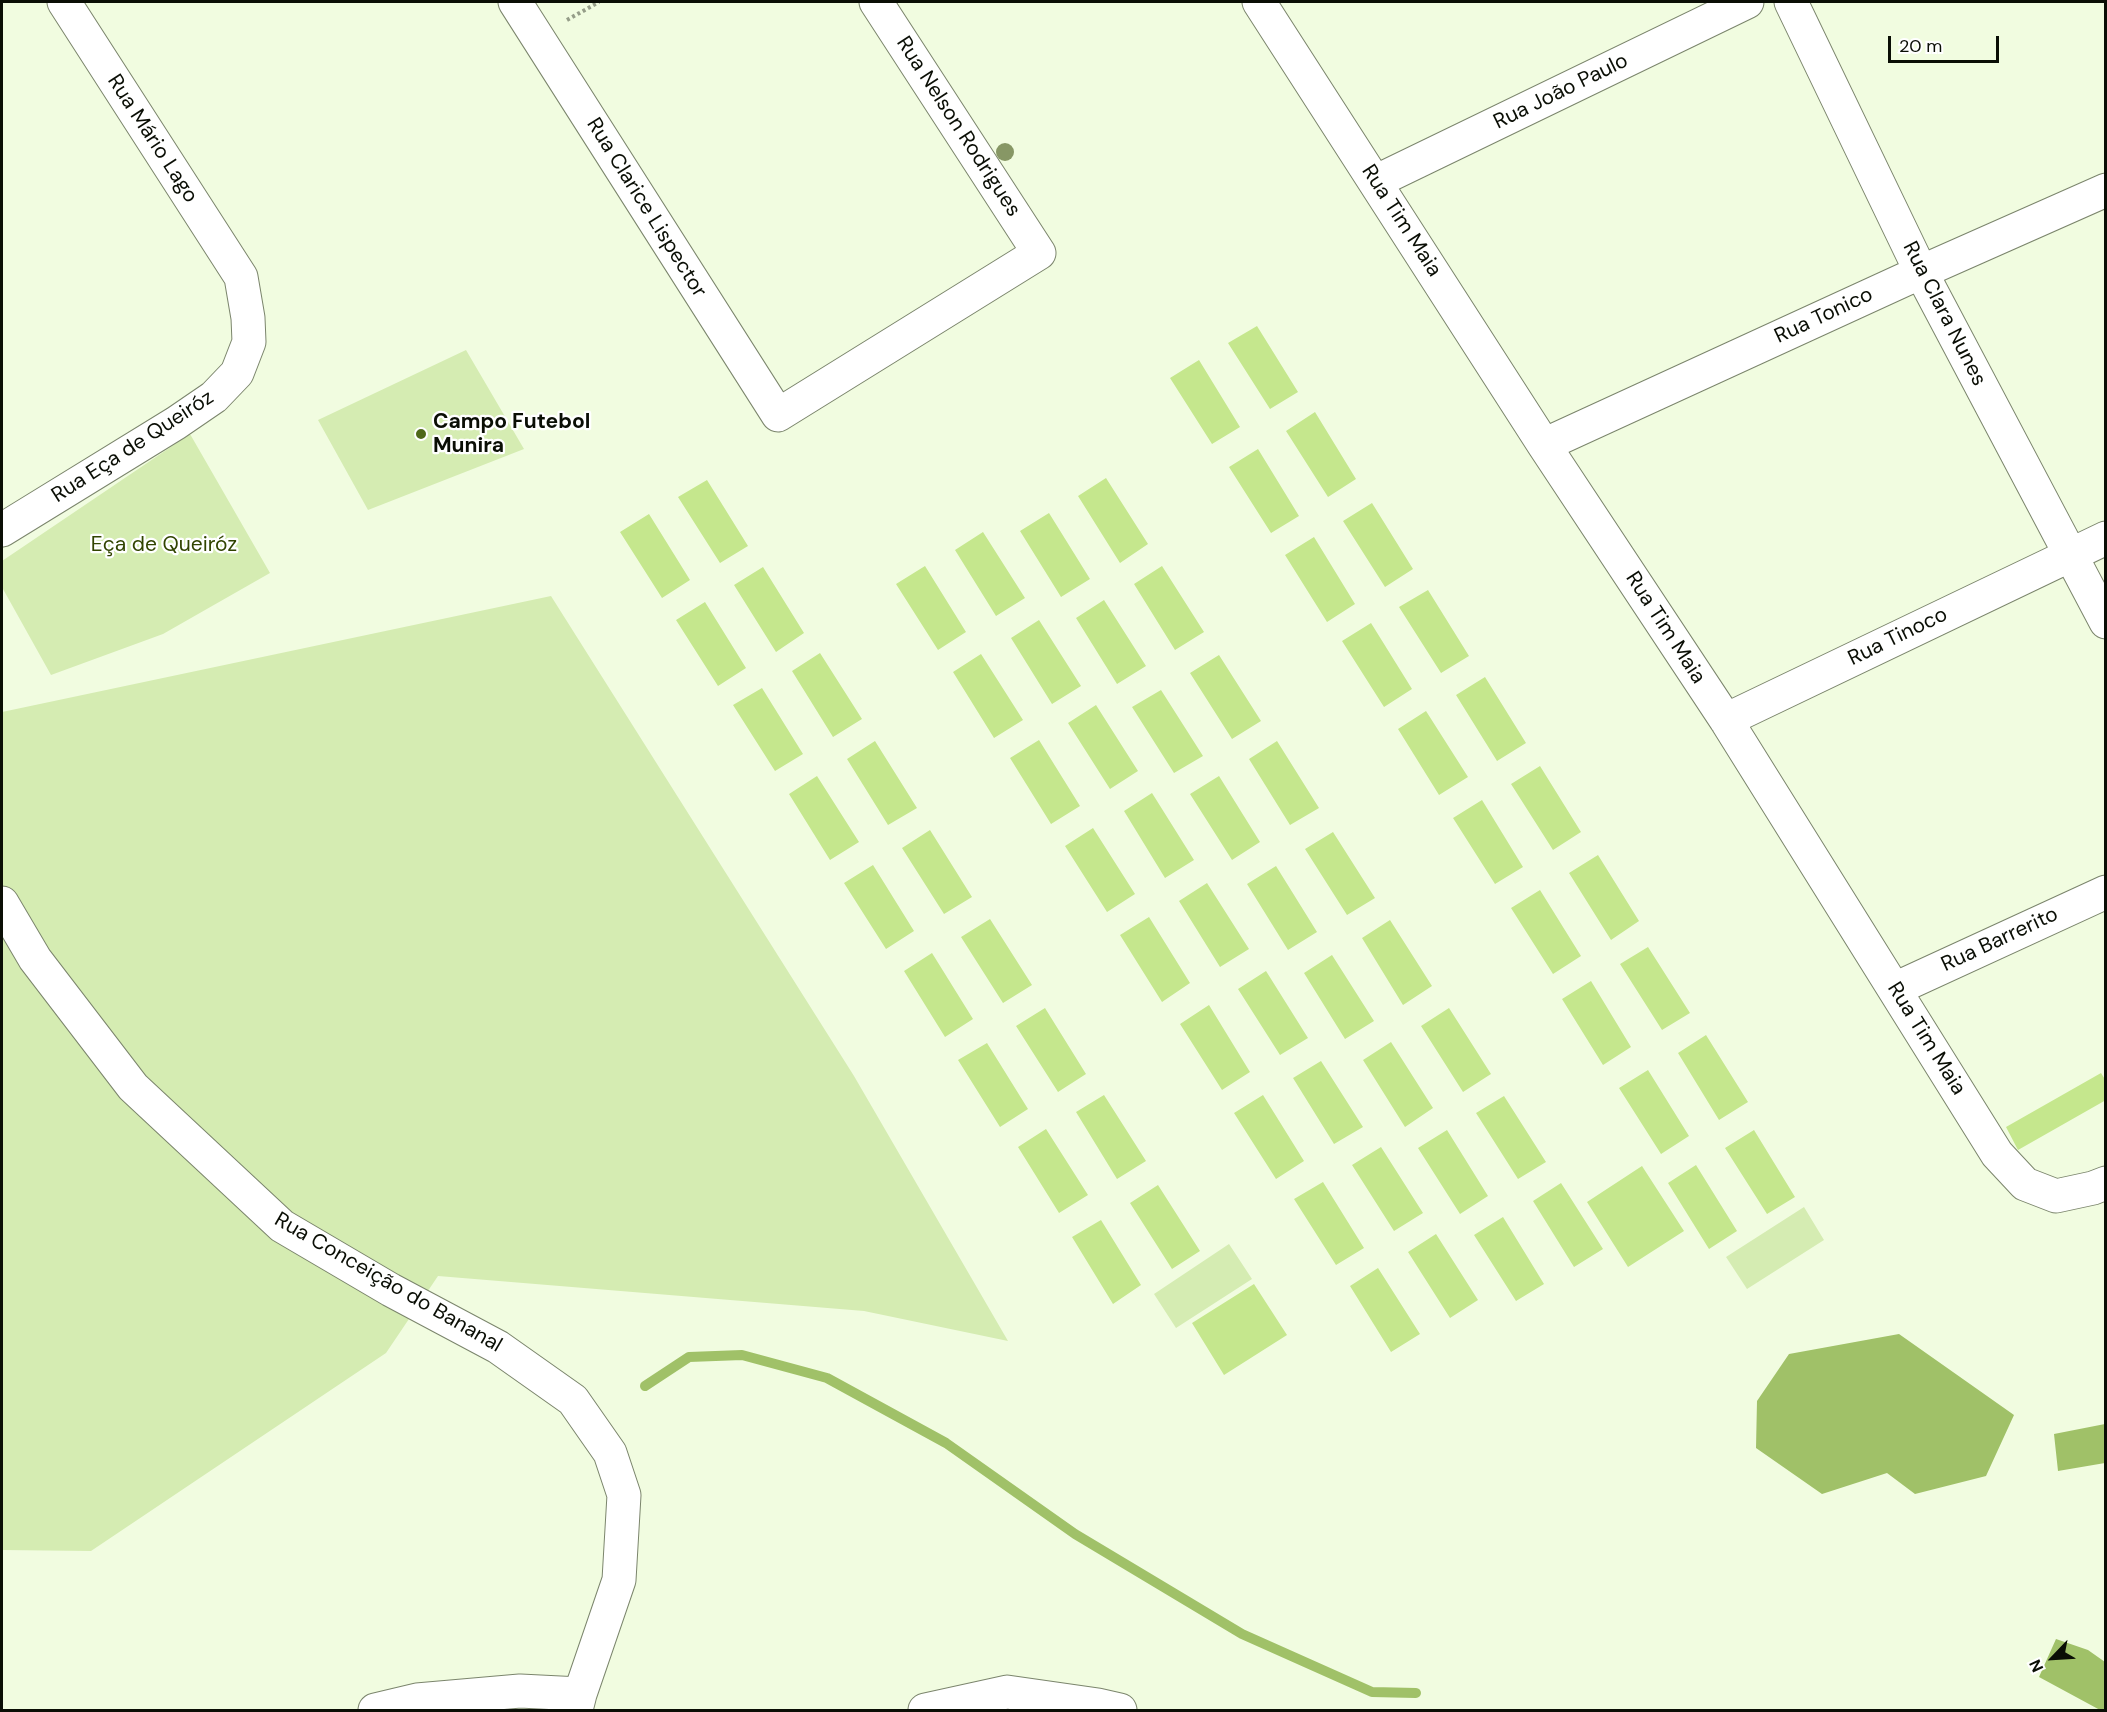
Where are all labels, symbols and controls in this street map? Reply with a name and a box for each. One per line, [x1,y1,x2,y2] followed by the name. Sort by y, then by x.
[1891,24,2002,62] scale bar
[890,32,1026,222] street label: Rua Nelson Rodrigues
[1899,34,1942,58] text: 20 m
[1490,49,1632,135] street label: Rua João Paulo
[101,70,203,208] street label: Rua Mário Lago
[581,114,711,302] street label: Rua Clarice Lispector
[1356,160,1446,282] street label: Rua Tim Maia
[1897,238,1991,390] street label: Rua Clara Nunes
[1771,282,1877,350] street label: Rua Tonico
[47,385,219,509] street label: Rua Eça de Queiróz
[433,409,590,459] place label: Campo Futebol Munira
[414,427,428,441] marker: Campo Futebol Munira
[91,532,237,558] park label: Eça de Queiróz
[1620,567,1710,689] street label: Rua Tim Maia
[1844,602,1952,672] street label: Rua Tinoco
[1938,902,2062,978] street label: Rua Barrerito
[1881,978,1971,1100] street label: Rua Tim Maia
[270,1207,506,1359] street label: Rua Conceição do Bananal
[2023,1628,2083,1688] north arrow
[2024,1656,2048,1676] text: N

